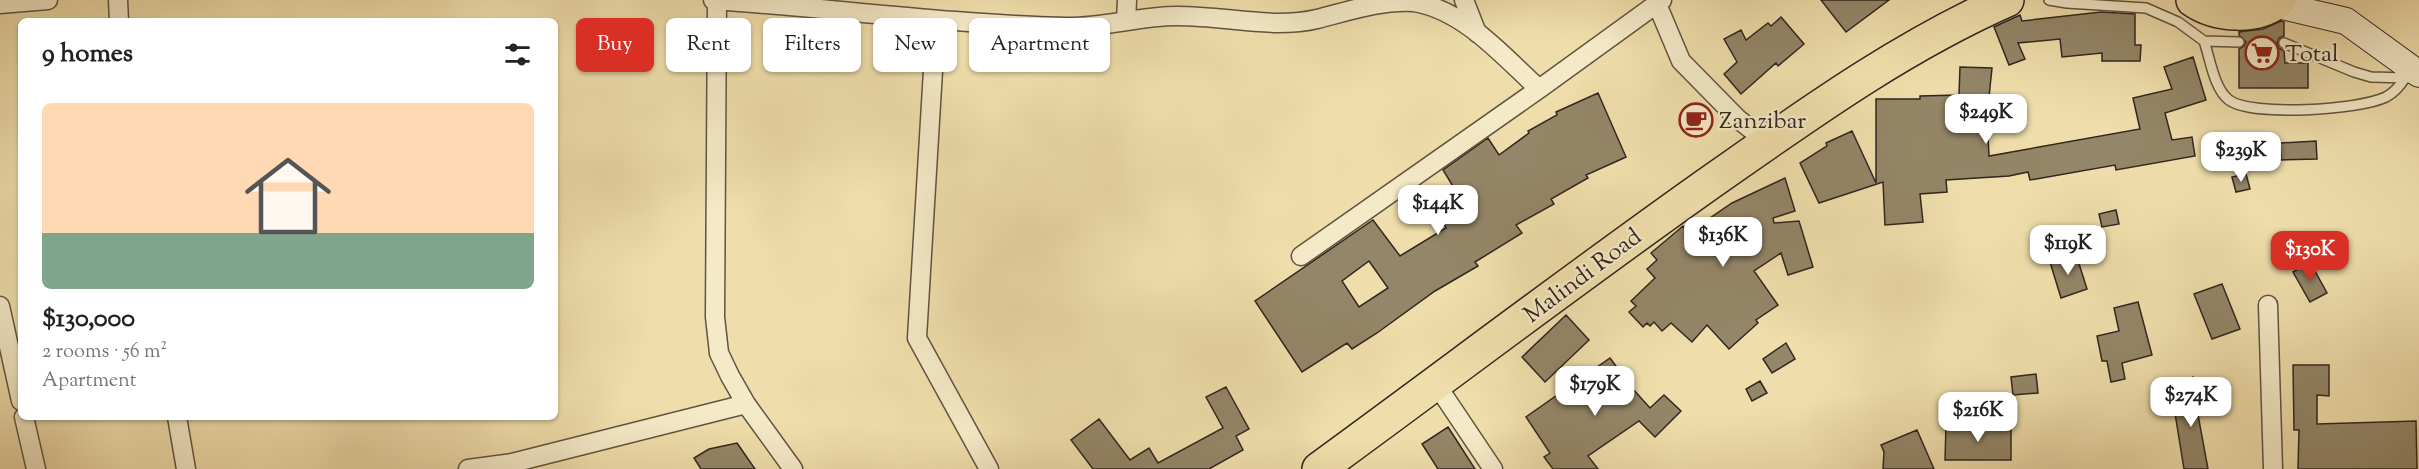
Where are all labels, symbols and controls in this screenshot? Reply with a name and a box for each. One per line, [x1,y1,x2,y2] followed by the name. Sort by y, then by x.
[576,18,654,72] chip: Buy
[666,18,751,72] chip: Rent
[763,18,861,72] chip: Filters
[873,18,957,72] chip: New
[969,18,1110,72] chip: Apartment
[2244,35,2280,71] supermarket icon: Total
[42,36,133,73] text: 9 homes
[501,38,534,71] icon: filters
[2285,38,2339,72] place label: Total
[1944,94,2028,145] pin: $249K
[1959,99,2013,128] text: $249K
[1678,102,1714,138] cafe icon: Zanzibar
[1719,105,1806,139] place label: Zanzibar
[2199,132,2283,183] pin: $239K
[2215,137,2267,166] text: $239K
[234,142,342,250] icon: home
[1396,185,1480,236] pin: $144K
[1412,190,1464,219] text: $144K
[1681,217,1765,268] pin: $136K
[1517,221,1650,332] street label: Malindi Road
[1698,222,1748,251] text: $136K
[2026,225,2110,276] pin: $119K
[2044,230,2092,259] text: $119K
[2268,231,2352,282] pin: $130K
[2285,236,2335,265] text: $130K
[42,301,135,338] text: $130,000
[42,338,167,367] text: 2 rooms · 56 m²
[1553,366,1637,417] pin: $179K
[42,367,137,396] text: Apartment
[1569,371,1621,400] text: $179K
[2149,377,2233,428] pin: $274K
[2164,382,2218,411] text: $274K
[1936,392,2020,443] pin: $216K
[1952,397,2004,426] text: $216K

